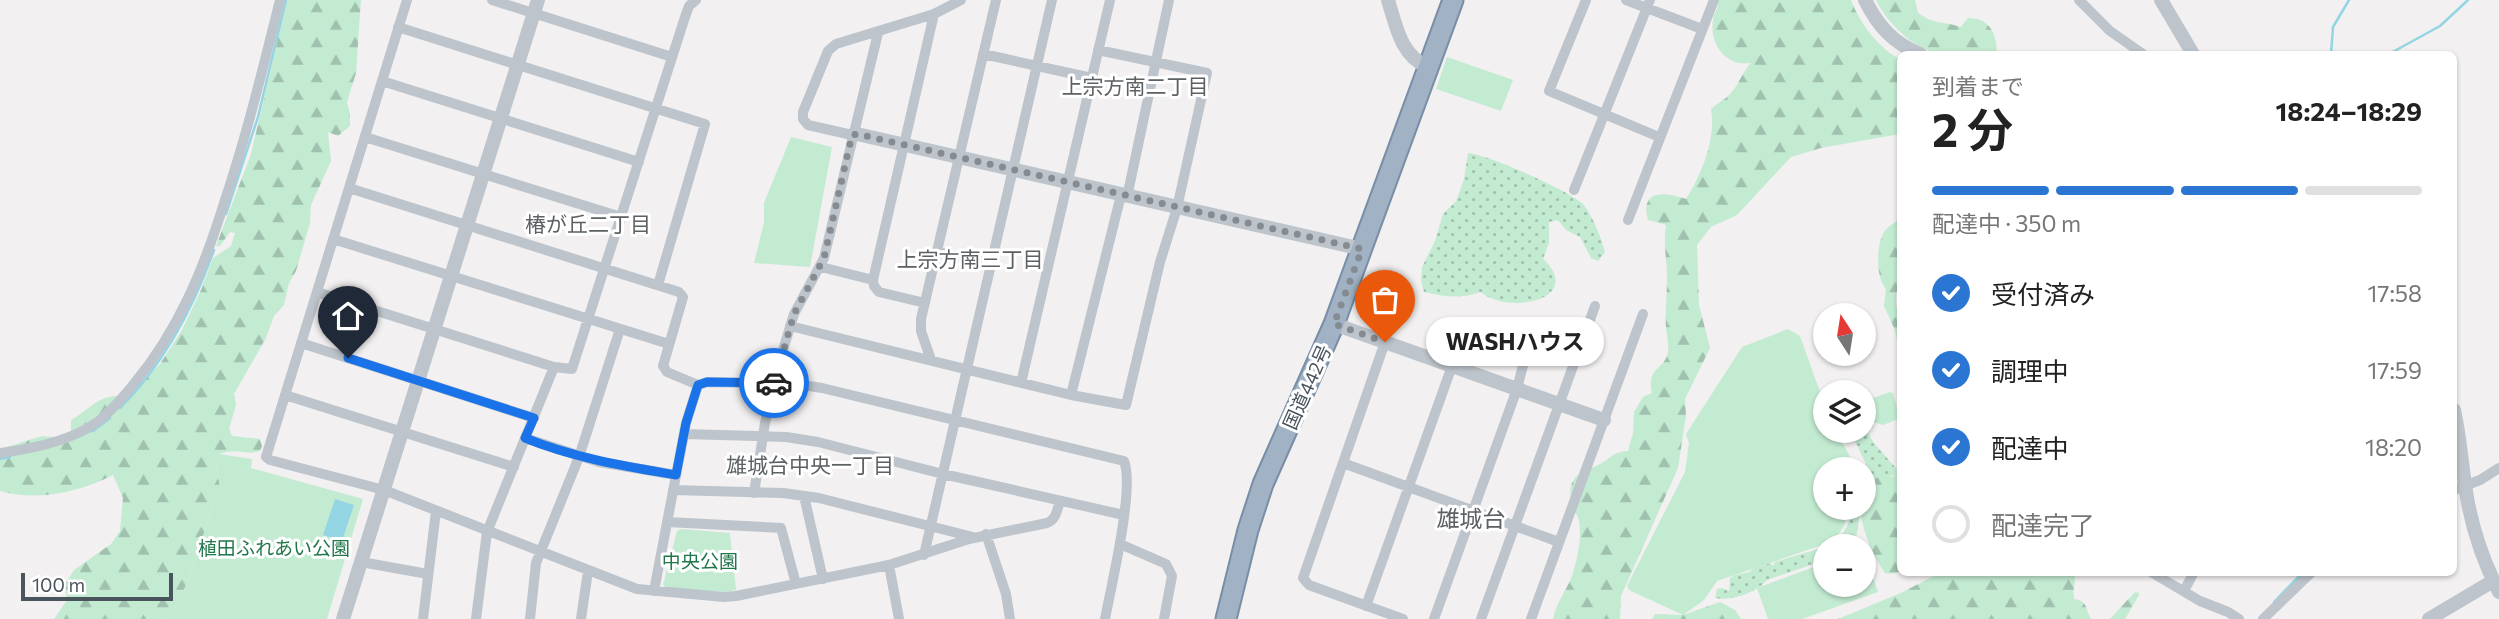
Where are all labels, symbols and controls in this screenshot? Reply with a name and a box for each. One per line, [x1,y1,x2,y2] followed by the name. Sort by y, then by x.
[1932,72,2024,100] text: 到着まで
[1062,73,1209,98] district label: 上宗方南二丁目
[2276,95,2422,126] text: 18:24–18:29
[1932,100,2013,156] text: 2 分
[1932,209,2081,237] text: 配達中 · 350 m
[525,211,651,236] district label: 椿が丘二丁目
[897,246,1044,271] district label: 上宗方南三丁目
[1355,270,1415,342] pin
[1932,274,1970,312] icon: check
[1991,278,2095,309] text: 受付済み
[2367,279,2422,307] text: 17:58
[1366,281,1404,319] icon: bag
[318,286,378,358] pin
[329,297,367,335] icon: home
[1813,303,1876,366] north arrow
[1813,303,1876,597] map controls
[1427,318,1606,366] callout: WASHハウス
[1446,327,1584,355] text: WASHハウス
[1278,341,1335,433] street label: 国道442号
[739,348,809,418] courier
[1932,351,1970,389] icon: check
[1991,355,2069,386] text: 調理中
[2367,356,2422,384] text: 17:59
[755,364,793,402] icon: car
[1813,380,1876,443] button: layers
[1932,428,1970,466] icon: check
[1991,432,2069,463] text: 配達中
[2365,433,2422,461] text: 18:20
[726,452,894,477] district label: 雄城台中央一丁目
[1813,457,1876,520] button: +
[1437,504,1506,532] district label: 雄城台
[1991,509,2095,540] text: 配達完了
[1813,534,1876,597] button: −
[198,536,350,559] park label: 植田ふれあい公園
[662,549,738,572] park label: 中央公園
[21,570,173,602] scale bar
[32,573,85,596] text: 100 m

